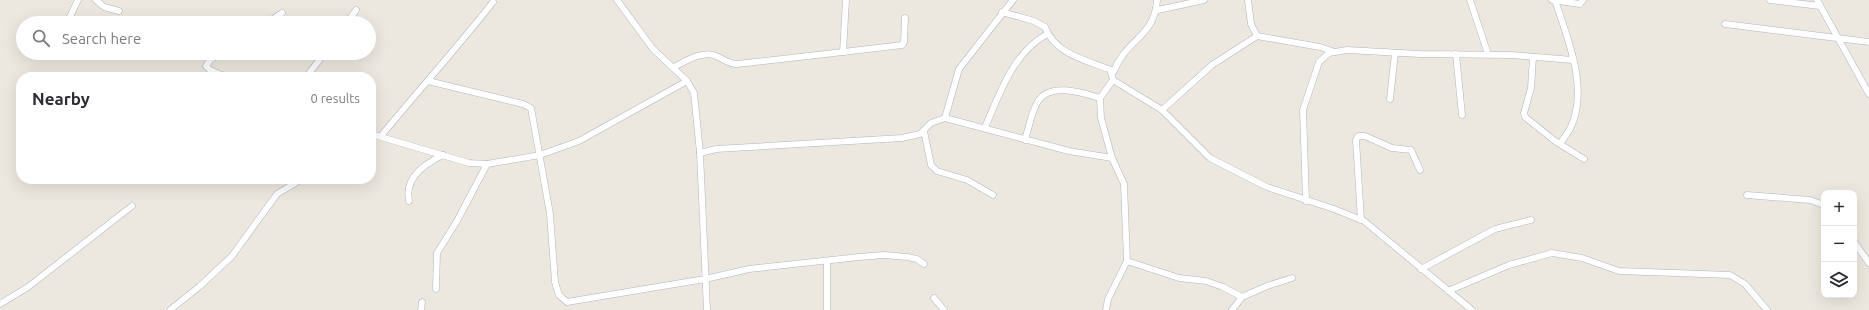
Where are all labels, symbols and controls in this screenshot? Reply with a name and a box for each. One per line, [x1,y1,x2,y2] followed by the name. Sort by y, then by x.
[16,16,376,60] search box
[30,27,52,49] icon: search
[62,30,141,47] text: Search here
[32,89,90,108] text: Nearby
[310,91,360,105] text: 0 results
[1821,190,1857,298] map controls
[1821,190,1857,226] button: +
[1821,226,1857,262] button: −
[1821,262,1857,298] button: layers

